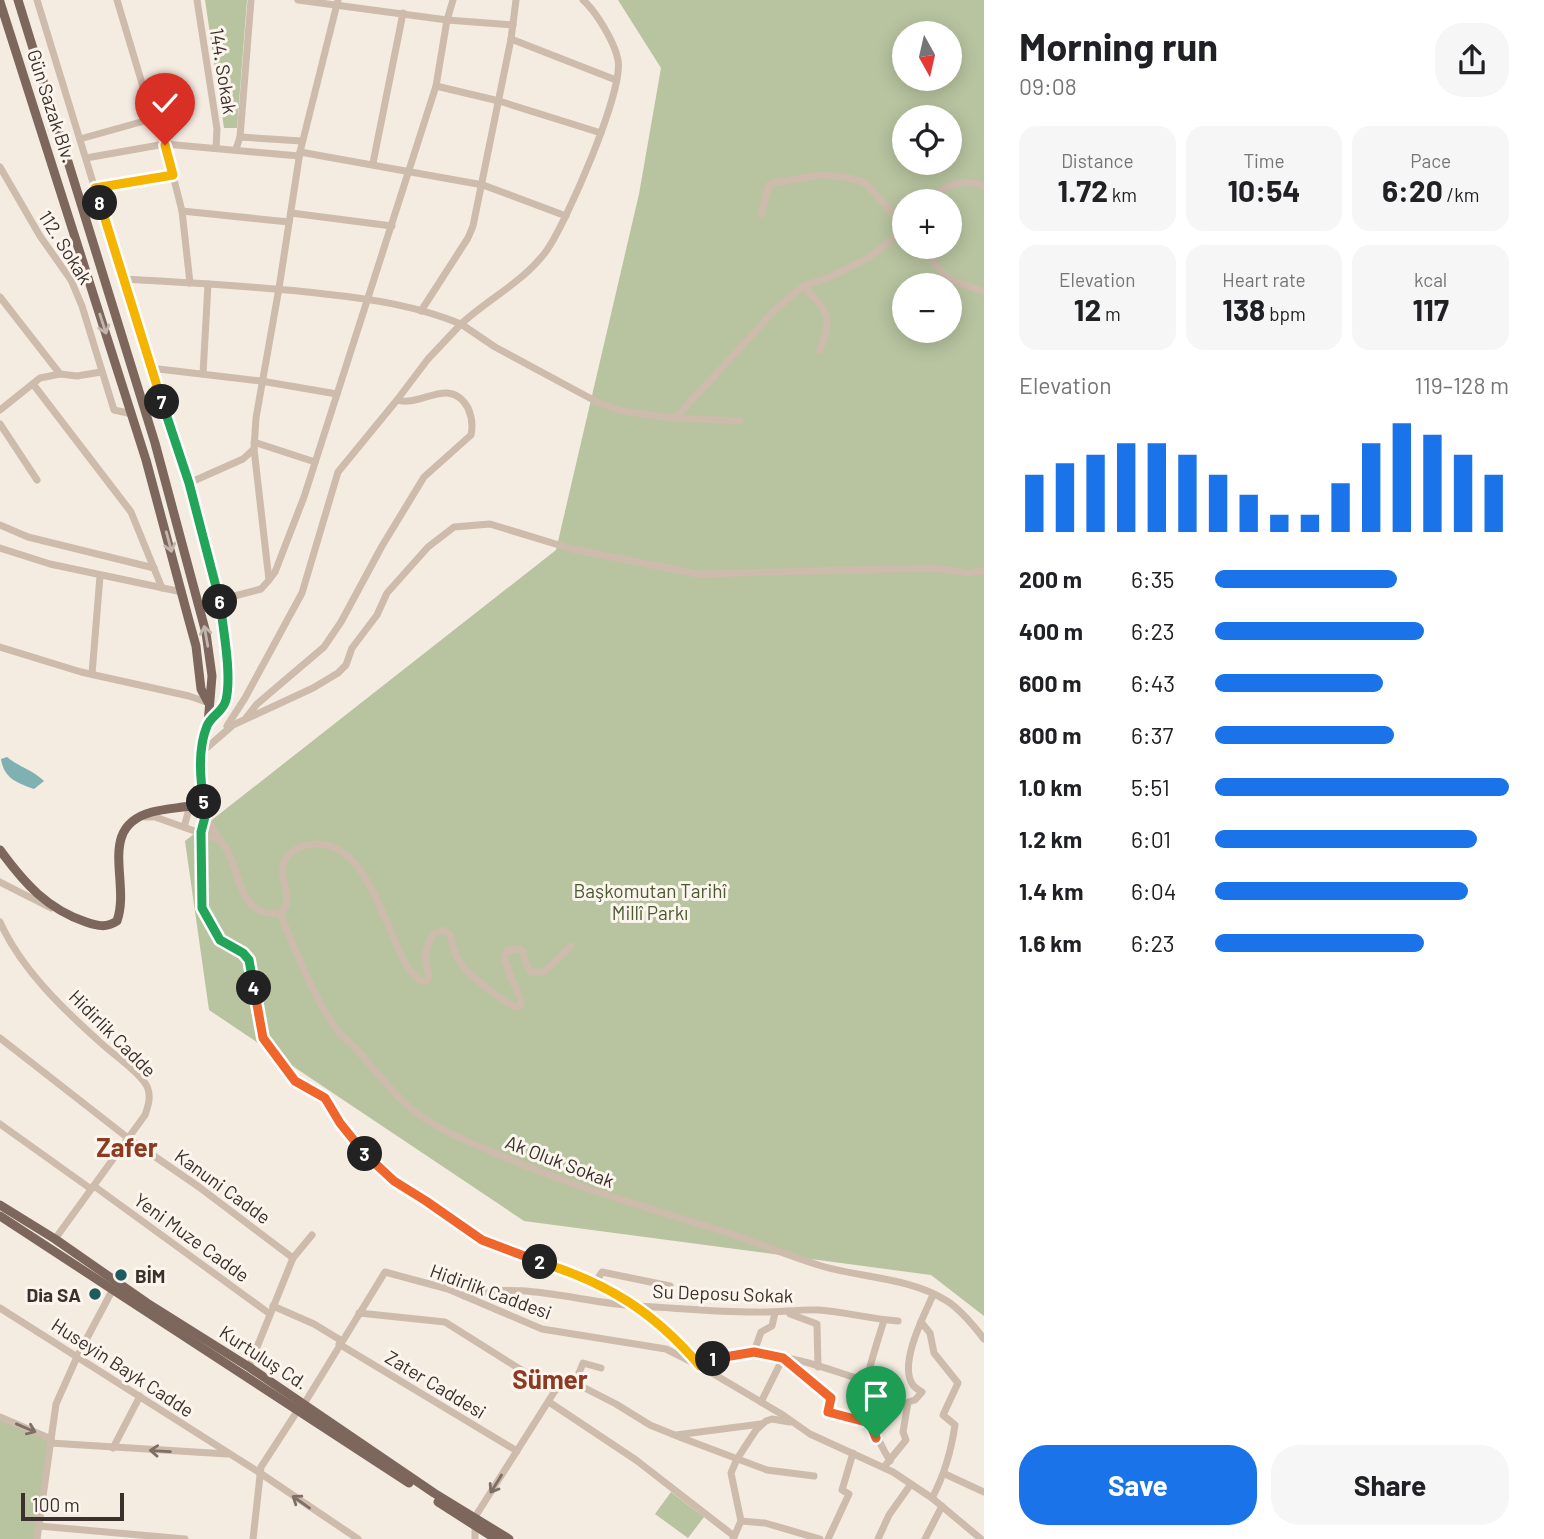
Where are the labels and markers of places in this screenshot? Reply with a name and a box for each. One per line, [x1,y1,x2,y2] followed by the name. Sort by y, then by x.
[135,73,195,145] pin
[82,186,118,220] pin: 8
[144,384,180,420] pin: 7
[202,584,238,620] pin: 6
[186,784,222,820] pin: 5
[236,970,272,1006] pin: 4
[348,1136,382,1172] pin: 3
[522,1244,558,1280] pin: 2
[135,1264,165,1287] place label: BİM
[113,1267,129,1283] marker: BİM
[27,1283,81,1306] place label: Dia SA
[87,1286,103,1302] marker: Dia SA
[696,1342,730,1376] pin: 1
[846,1366,906,1438] pin

